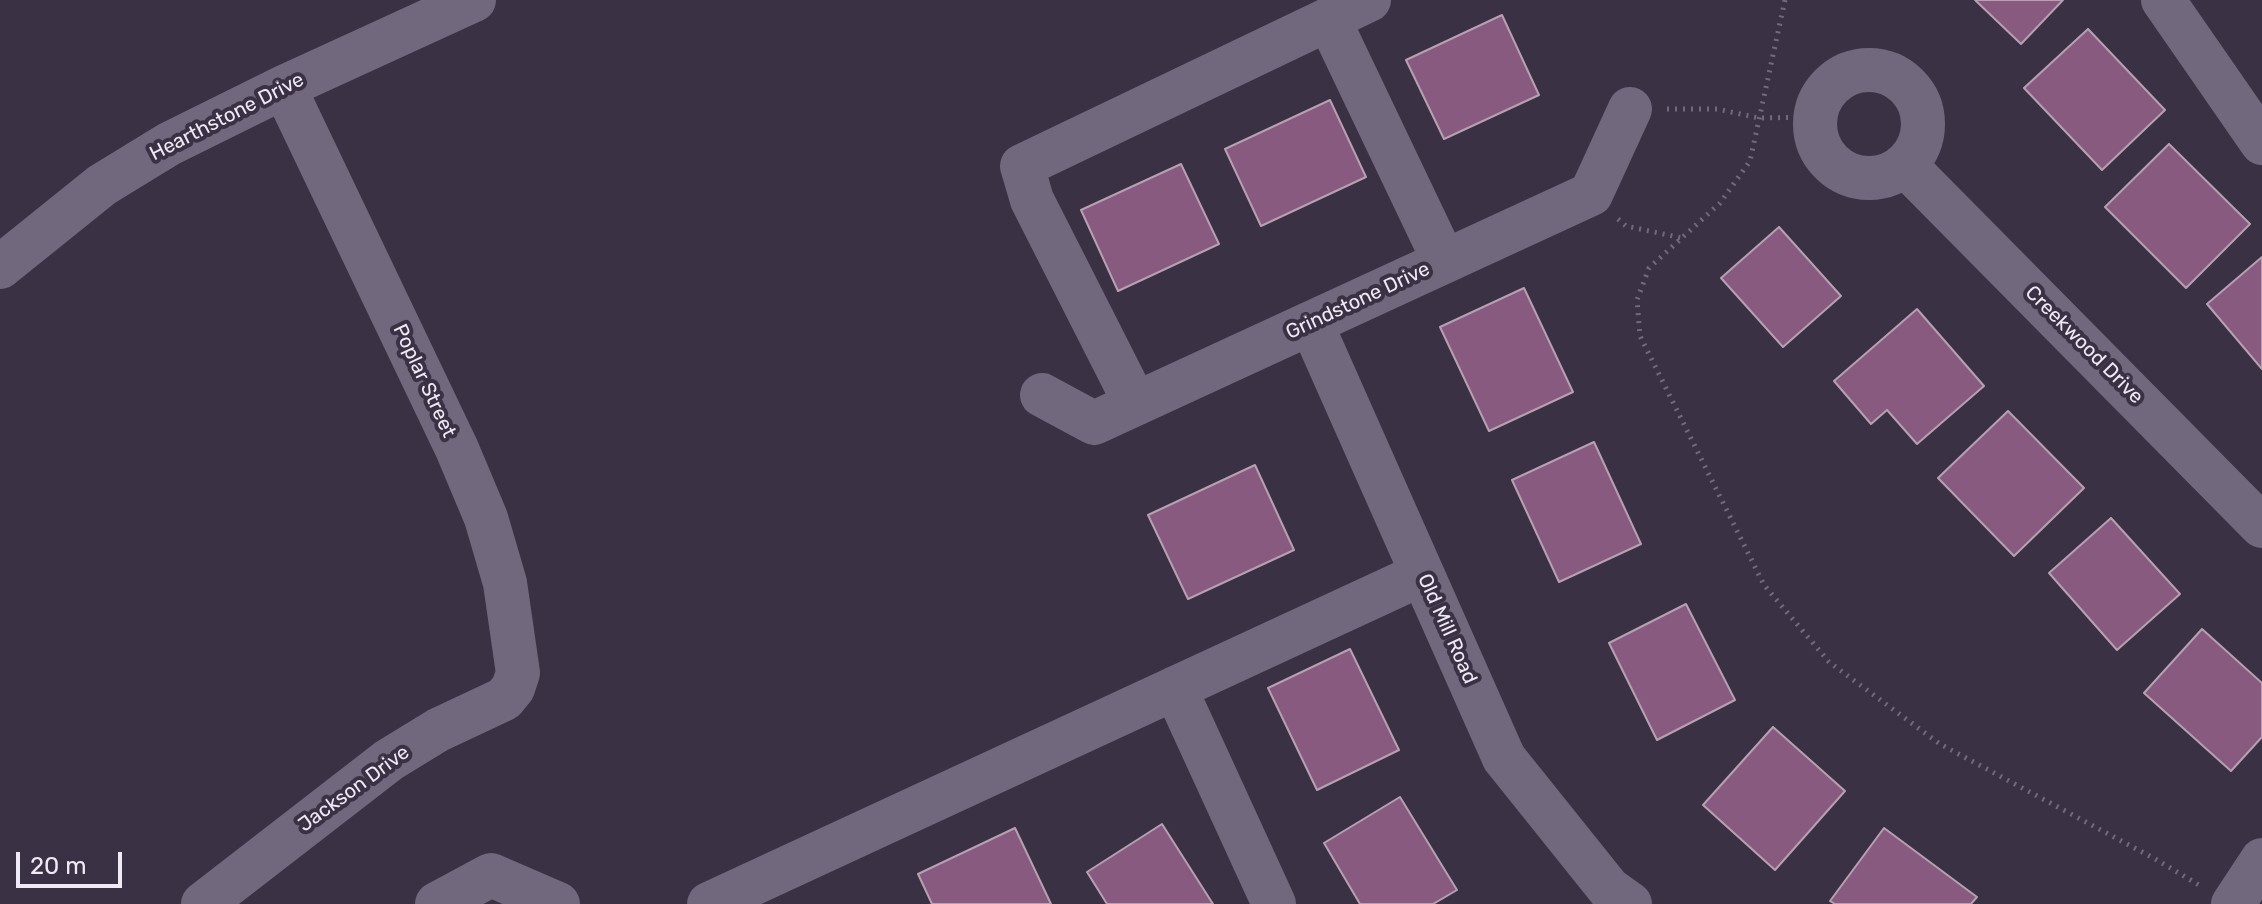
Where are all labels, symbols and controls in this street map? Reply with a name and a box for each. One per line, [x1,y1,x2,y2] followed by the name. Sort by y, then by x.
[146,68,308,166] street label: Hearthstone Drive
[1282,257,1434,345] street label: Grindstone Drive
[2020,281,2148,409] street label: Creekwood Drive
[387,320,461,442] street label: Poplar Street
[1412,570,1482,688] street label: Old Mill Road
[294,741,414,837] street label: Jackson Drive
[20,836,126,886] scale bar
[30,852,87,880] text: 20 m

